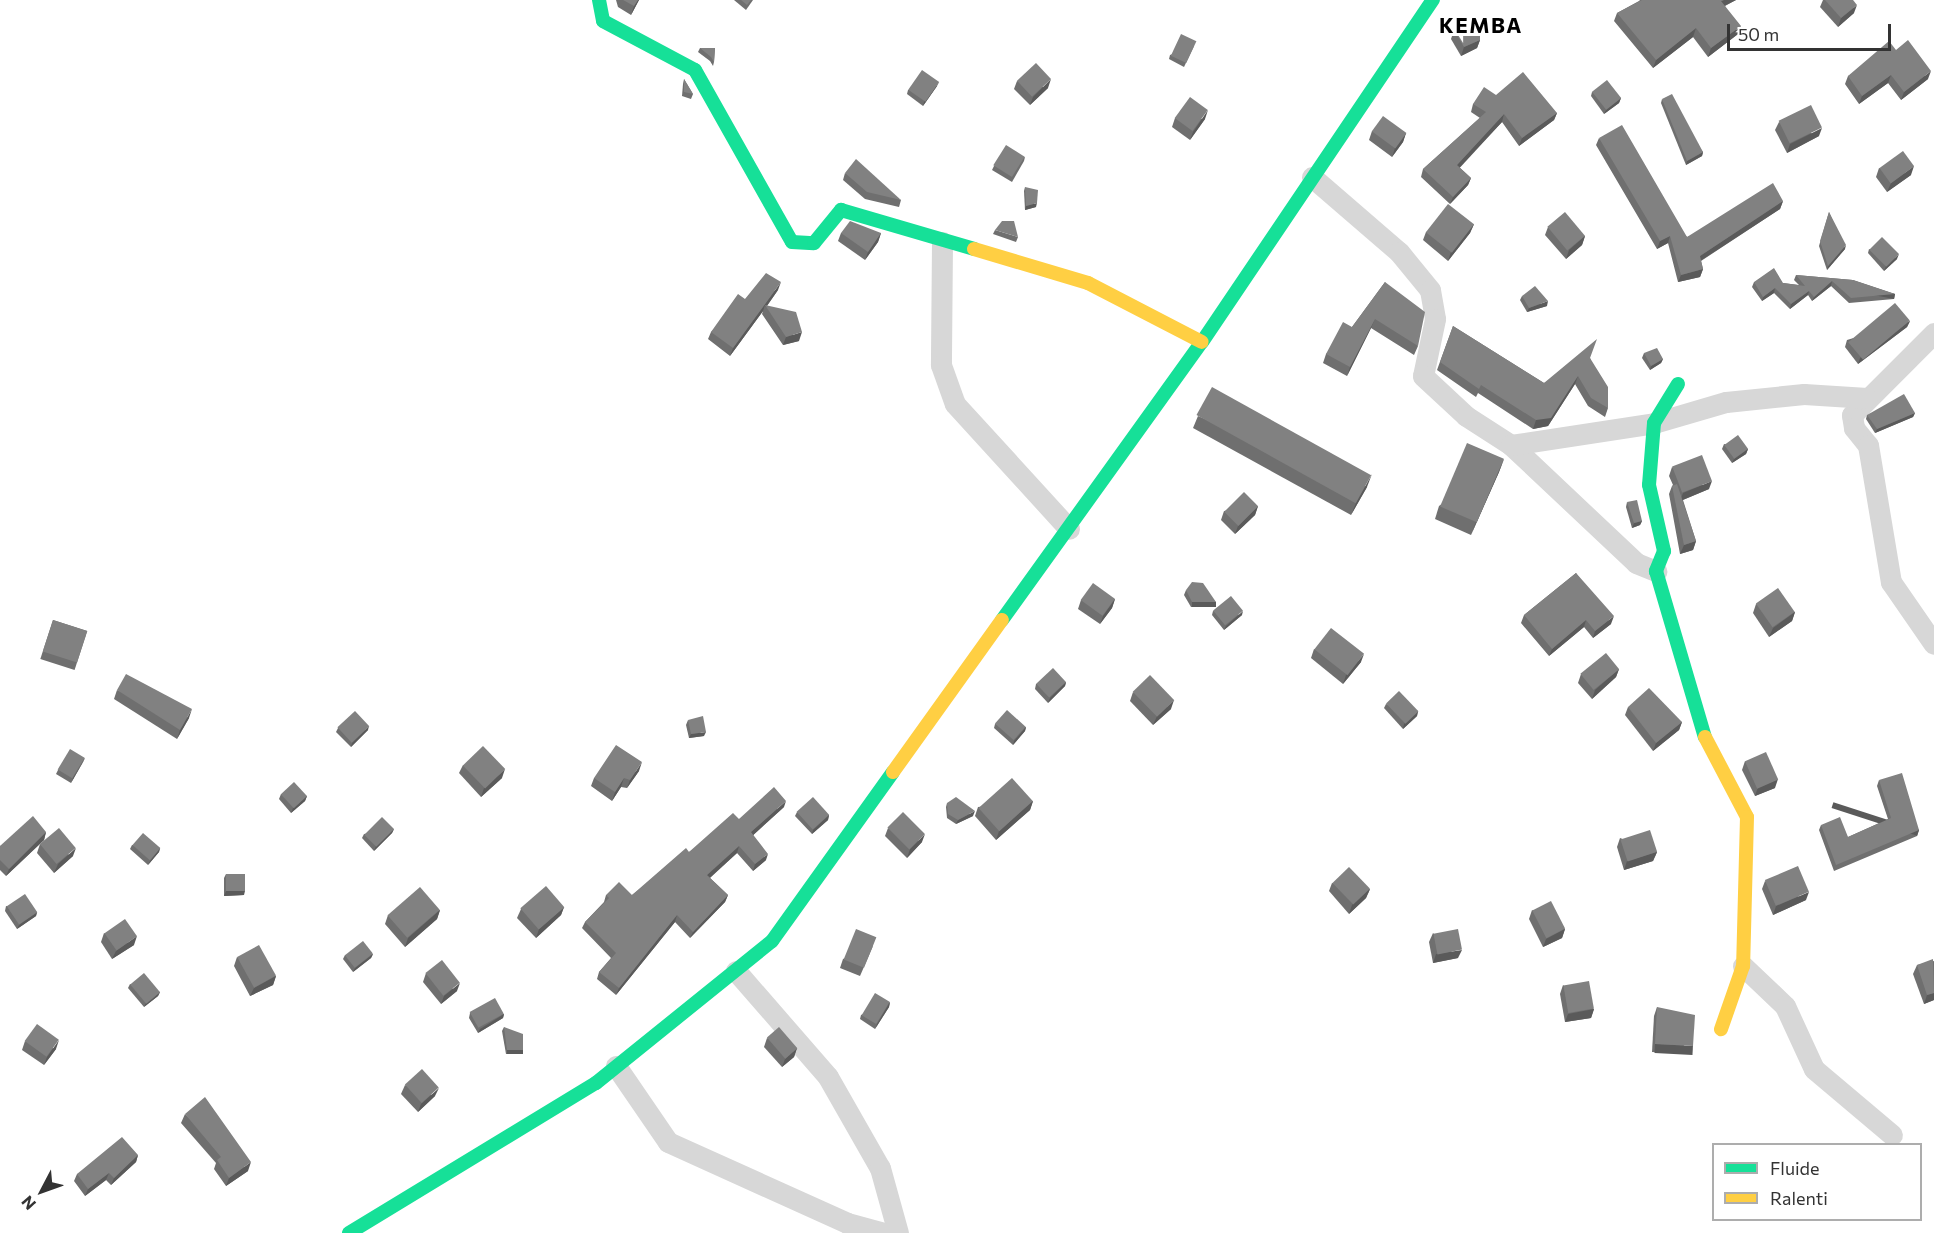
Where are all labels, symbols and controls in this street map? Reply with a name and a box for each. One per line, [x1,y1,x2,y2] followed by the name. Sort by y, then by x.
[1439,12,1523,38] district label: KEMBA
[1730,12,1894,50] scale bar
[1738,23,1779,45] text: 50 m
[1712,1143,1922,1221] legend
[1770,1157,1819,1179] text: Fluide
[12,1161,72,1221] north arrow
[1770,1187,1828,1209] text: Ralenti
[17,1192,39,1214] text: N

